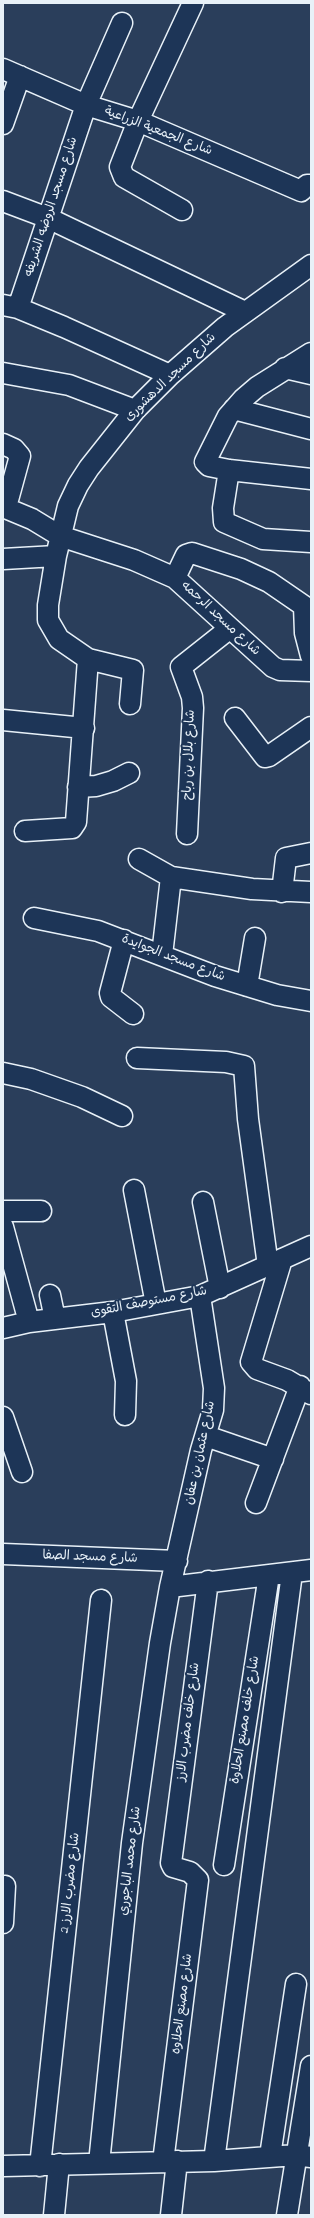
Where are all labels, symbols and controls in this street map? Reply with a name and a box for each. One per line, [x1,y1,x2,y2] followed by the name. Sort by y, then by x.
[102,104,214,160] street label: شارع الجمعية الزراعية
[22,135,82,279] street label: شارع مسجد الروضه الشريفه
[122,330,220,426] street label: شارع مسجد الدهشورى
[177,578,263,660] street label: شارع مسجد الرحمه
[181,709,199,801] street label: شارع بلال بن رباح
[119,932,227,986] street label: شارع مسجد الجوايدة
[90,1284,208,1322] street label: شارع مستوصف التقوى
[182,1400,220,1506] street label: شارع عثمان بن عفان
[42,1549,138,1567] street label: شارع مسجد الصفا
[228,1655,264,1785] street label: شارع خلف مصنع الحلاوة
[174,1662,204,1782] street label: شارع خلف مضرب الارز
[117,1806,145,1916] street label: شارع محمد الباجوري
[58,1832,84,1934] street label: شارع مضرب الارز 2
[169,1953,197,2055] street label: شارع مصنع الحلاوه

